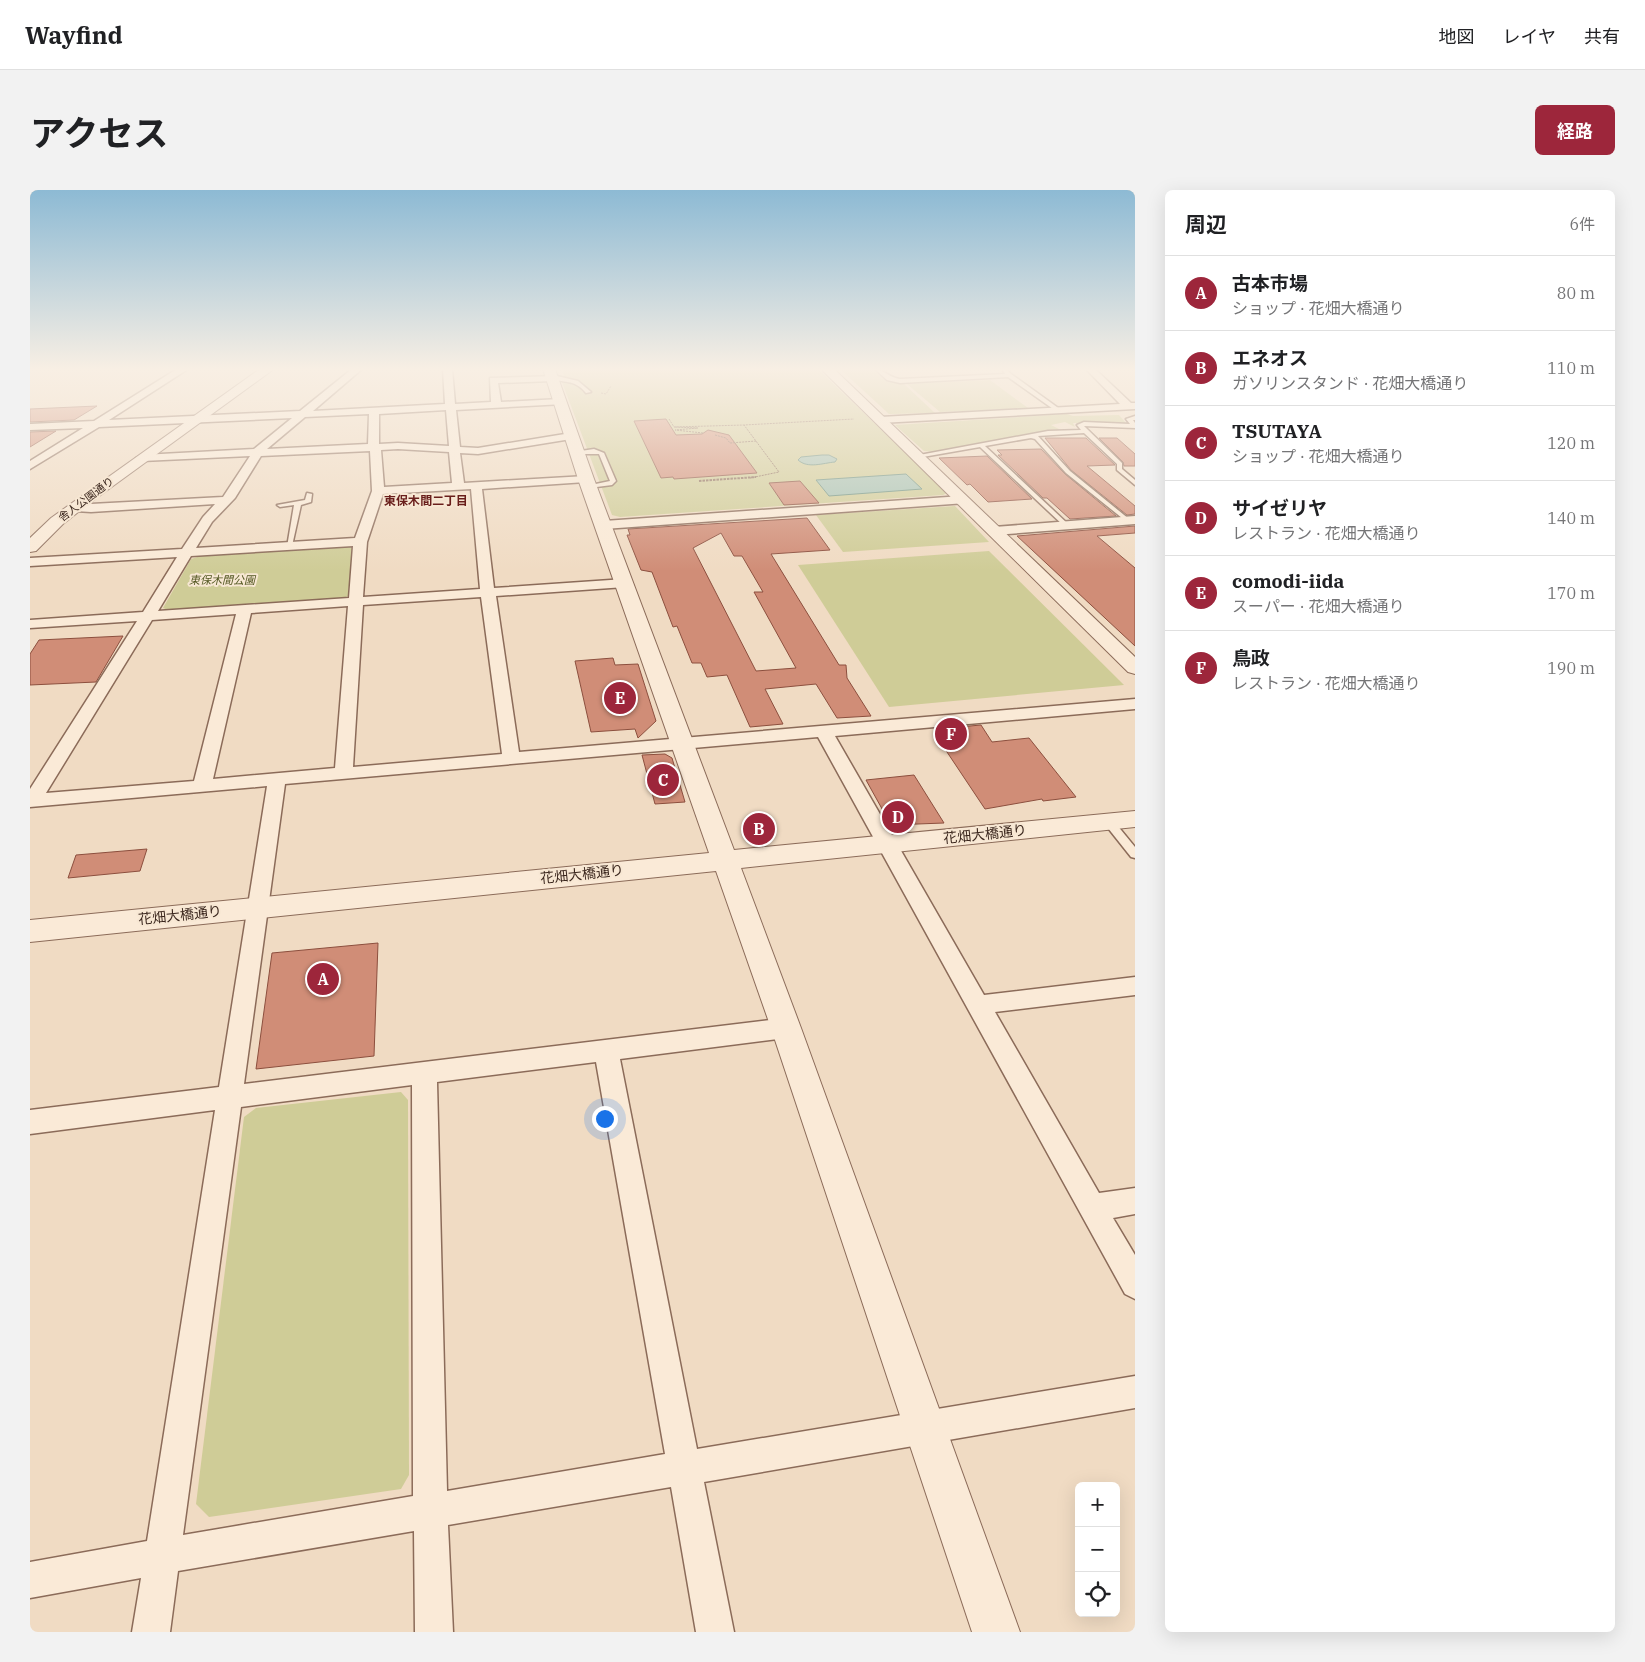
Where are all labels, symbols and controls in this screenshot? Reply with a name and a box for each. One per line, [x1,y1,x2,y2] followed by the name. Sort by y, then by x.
[25,19,123,51] text: Wayfind
[1439,25,1475,48] text: 地図
[1503,25,1556,48] text: レイヤ
[1584,25,1620,48] text: 共有
[1535,105,1615,155] button: 経路
[30,110,168,156] text: アクセス
[1185,210,1227,238] text: 周辺
[1569,214,1595,234] text: 6件
[1232,271,1308,295] text: 古本市場
[1195,283,1207,303] text: A
[1557,283,1595,303] text: 80 m
[1232,298,1405,318] text: ショップ · 花畑大橋通り
[1232,346,1308,370] text: エネオス
[1195,358,1207,378] text: B
[1547,358,1595,378] text: 110 m
[1232,373,1468,393] text: ガソリンスタンド · 花畑大橋通り
[1232,419,1322,443] text: TSUTAYA
[1196,433,1206,453] text: C
[1547,433,1595,453] text: 120 m
[1232,446,1405,466] text: ショップ · 花畑大橋通り
[55,474,117,524] street label: 舎人公園通り
[384,493,468,508] district label: 東保木間二丁目
[1232,496,1327,520] text: サイゼリヤ
[1195,508,1207,528] text: D
[1547,508,1595,528] text: 140 m
[1232,523,1421,543] text: レストラン · 花畑大橋通り
[1232,569,1344,593] text: comodi-iida
[189,573,257,587] park label: 東保木間公園
[1196,583,1206,603] text: E
[1547,583,1595,603] text: 170 m
[1232,596,1404,616] text: スーパー · 花畑大橋通り
[1232,646,1270,670] text: 鳥政
[1196,658,1206,678] text: F
[1547,658,1595,678] text: 190 m
[1232,673,1421,693] text: レストラン · 花畑大橋通り
[604,679,636,717] pin: E
[935,715,967,753] pin: F
[647,761,679,799] pin: C
[882,798,914,836] pin: D
[743,810,775,848] pin: B
[942,821,1028,847] street label: 花畑大橋通り
[539,861,625,887] street label: 花畑大橋通り
[137,902,223,928] street label: 花畑大橋通り
[307,960,339,998] pin: A
[592,1106,618,1132] your location
[1075,1482,1120,1617] map controls
[1075,1482,1120,1527] button: +
[1075,1527,1120,1572] button: −
[1075,1572,1120,1617] button: locate

